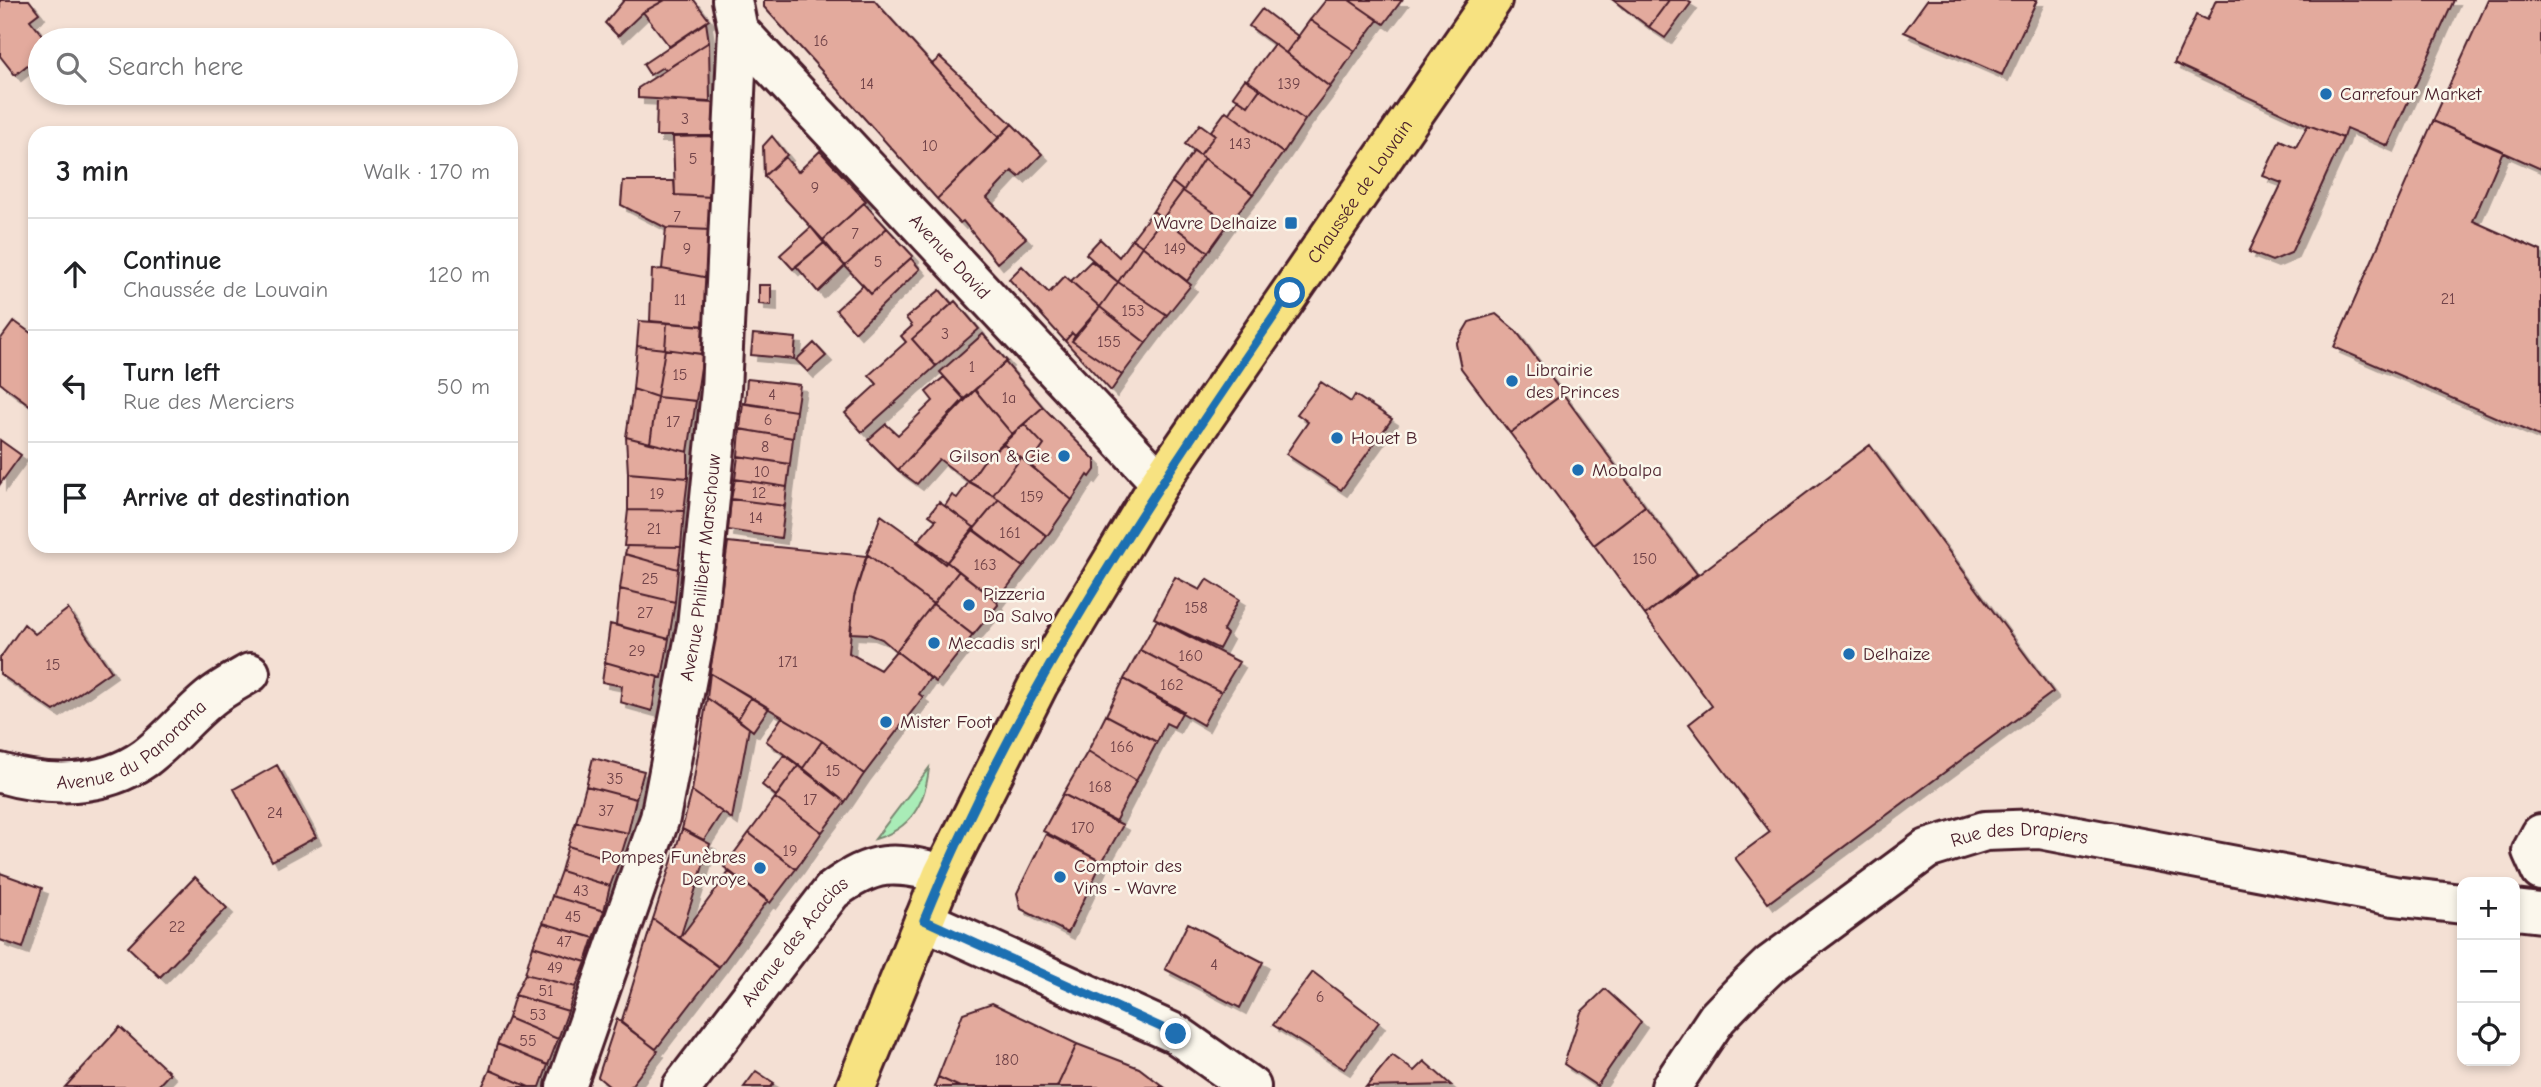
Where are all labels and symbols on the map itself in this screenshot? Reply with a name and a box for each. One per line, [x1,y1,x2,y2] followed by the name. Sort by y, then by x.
[813,32,829,50] house number: 16
[860,75,874,93] house number: 14
[1278,75,1300,93] house number: 139
[2340,83,2482,105] place label: Carrefour Market
[2318,86,2334,102] marker: Carrefour Market
[681,110,689,128] house number: 3
[1303,116,1417,268] street label: Chaussée de Louvain
[1229,135,1251,153] house number: 143
[922,137,938,155] house number: 10
[689,150,697,168] house number: 5
[811,179,819,197] house number: 9
[673,208,681,226] house number: 7
[905,209,995,304] street label: Avenue David
[1154,212,1277,234] place label: Wavre Delhaize
[1283,215,1299,231] marker: Wavre Delhaize
[851,225,859,243] house number: 7
[683,240,691,258] house number: 9
[1164,240,1186,258] house number: 149
[874,253,882,271] house number: 5
[1274,277,1305,308] route start
[2441,290,2455,308] house number: 21
[674,291,686,309] house number: 11
[1121,302,1145,320] house number: 153
[941,325,949,343] house number: 3
[1097,333,1121,351] house number: 155
[969,358,975,376] house number: 1
[1526,359,1620,403] place label: Librairie des Princes
[672,366,688,384] house number: 15
[1504,373,1520,389] marker: Librairie des Princes
[768,386,776,404] house number: 4
[1002,389,1016,407] house number: 1a
[764,411,772,429] house number: 6
[666,413,680,431] house number: 17
[1351,427,1418,449] place label: Houet B
[1329,430,1345,446] marker: Houet B
[761,438,769,456] house number: 8
[949,445,1050,467] place label: Gilson & Cie
[1056,448,1072,464] marker: Gilson & Cie
[676,452,725,683] street label: Avenue Philibert Marschouw
[1592,459,1662,481] place label: Mobalpa
[1570,462,1586,478] marker: Mobalpa
[754,463,770,481] house number: 10
[752,484,766,502] house number: 12
[650,485,664,503] house number: 19
[1020,488,1044,506] house number: 159
[749,509,763,527] house number: 14
[647,520,661,538] house number: 21
[999,524,1021,542] house number: 161
[1633,550,1657,568] house number: 150
[973,556,997,574] house number: 163
[641,570,659,588] house number: 25
[983,583,1053,627] place label: Pizzeria Da Salvo
[961,597,977,613] marker: Pizzeria Da Salvo
[1184,599,1208,617] house number: 158
[637,604,653,622] house number: 27
[948,632,1041,654] place label: Mecadis srl
[926,635,942,651] marker: Mecadis srl
[629,642,645,660] house number: 29
[1863,643,1930,665] place label: Delhaize
[1841,646,1857,662] marker: Delhaize
[1179,647,1203,665] house number: 160
[778,653,798,671] house number: 171
[45,656,61,674] house number: 15
[1160,676,1184,694] house number: 162
[57,696,211,793] street label: Avenue du Panorama
[900,711,992,733] place label: Mister Foot
[878,714,894,730] marker: Mister Foot
[1110,738,1134,756] house number: 166
[825,762,841,780] house number: 15
[607,770,623,788] house number: 35
[1088,778,1112,796] house number: 168
[803,791,817,809] house number: 17
[598,802,614,820] house number: 37
[267,804,283,822] house number: 24
[1948,818,2090,852] street label: Rue des Drapiers
[1071,819,1095,837] house number: 170
[783,842,797,860] house number: 19
[601,846,746,890] place label: Pompes Funèbres Devroye
[1074,855,1182,899] place label: Comptoir des Vins - Wavre
[752,860,768,876] marker: Pompes Funèbres Devroye
[1052,869,1068,885] marker: Comptoir des Vins - Wavre
[737,872,852,1011] street label: Avenue des Acacias
[573,882,589,900] house number: 43
[565,908,581,926] house number: 45
[169,918,185,936] house number: 22
[556,933,572,951] house number: 47
[1210,956,1218,974] house number: 4
[547,959,563,977] house number: 49
[538,982,554,1000] house number: 51
[1316,988,1324,1006] house number: 6
[530,1006,546,1024] house number: 53
[1160,1018,1191,1049] route end
[519,1032,537,1050] house number: 55
[995,1051,1019,1069] house number: 180

